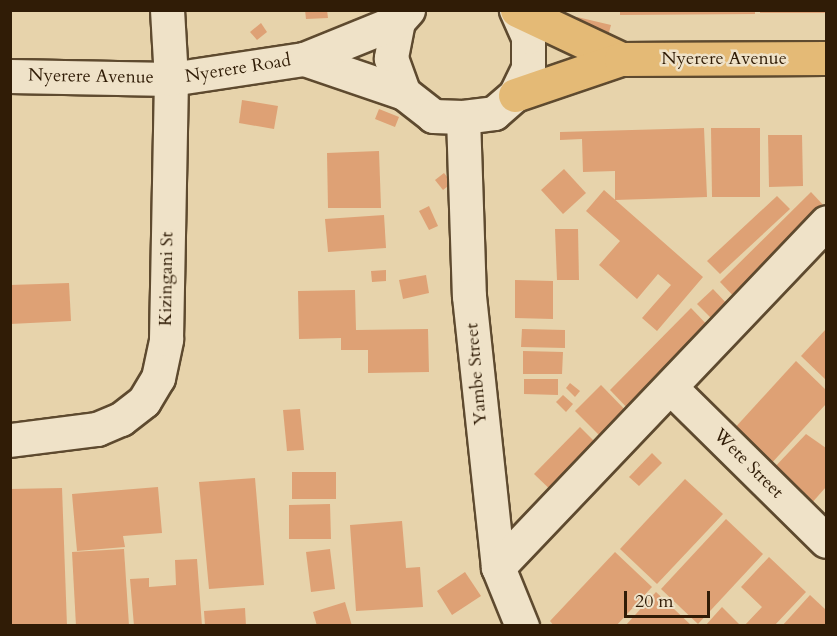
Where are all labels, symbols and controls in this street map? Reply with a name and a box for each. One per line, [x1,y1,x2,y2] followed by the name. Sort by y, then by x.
[661,48,787,70] street label: Nyerere Avenue
[184,50,292,88] street label: Nyerere Road
[28,65,154,89] street label: Nyerere Avenue
[155,232,179,326] street label: Kizingani St
[462,322,492,426] street label: Yambe Street
[709,425,787,503] street label: Wete Street
[627,579,712,617] scale bar
[635,589,674,614] text: 20 m

